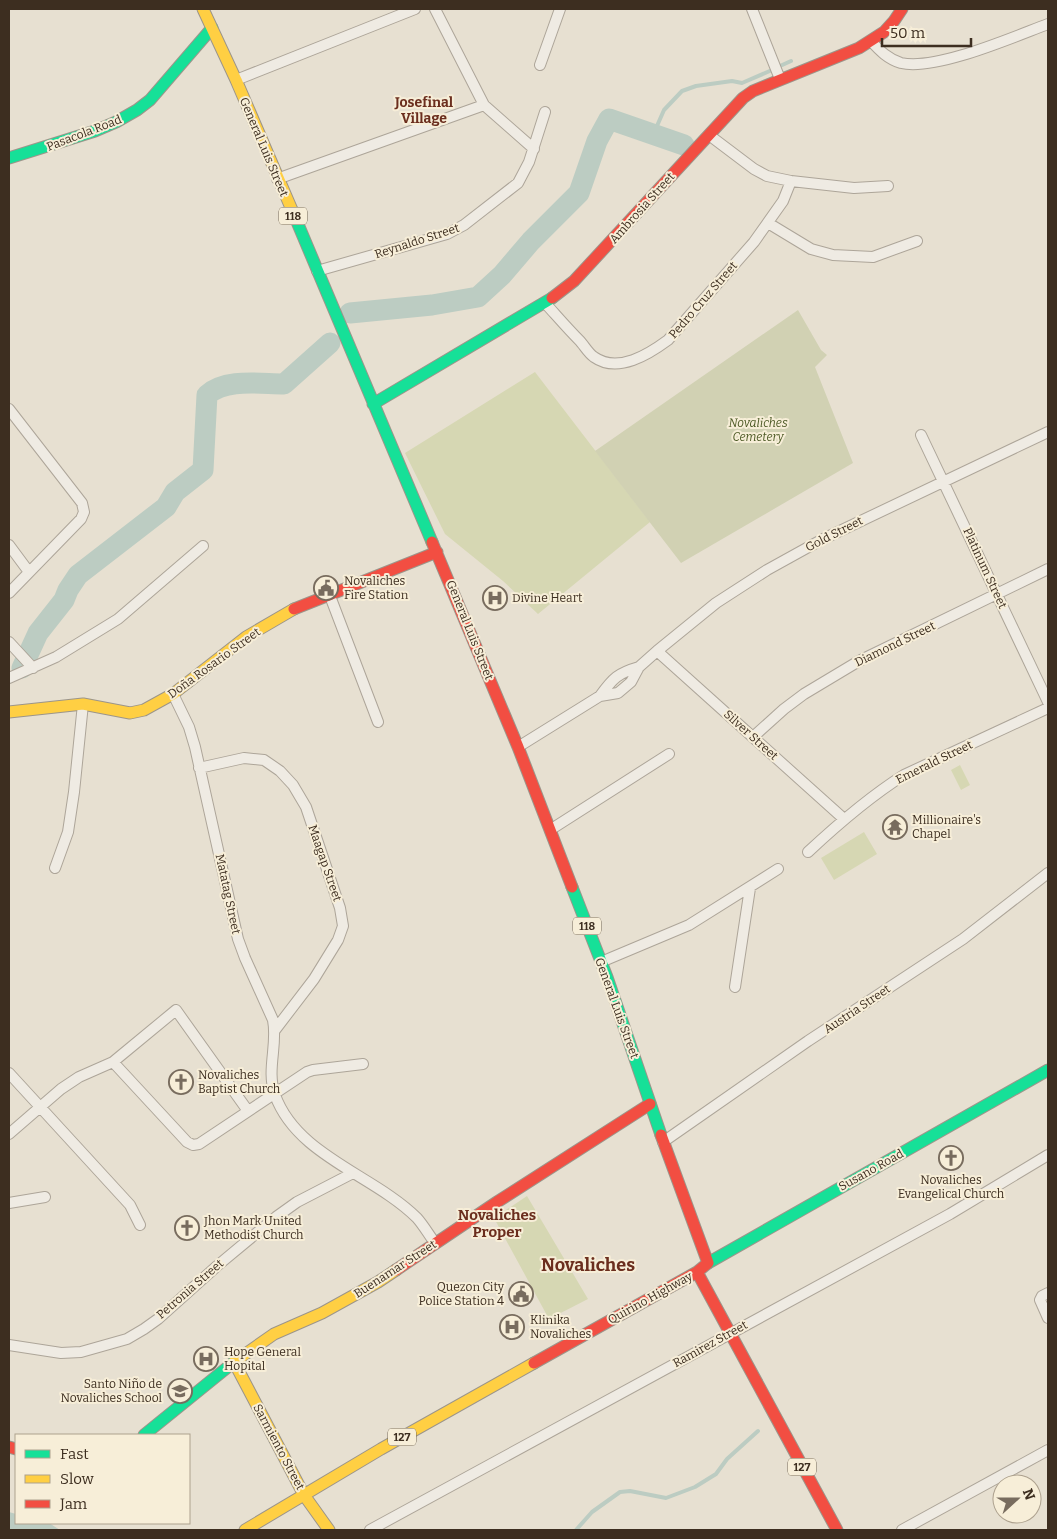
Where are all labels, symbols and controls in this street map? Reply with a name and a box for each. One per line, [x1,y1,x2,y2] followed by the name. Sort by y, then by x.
[882,15,971,47] scale bar
[890,24,926,42] text: 50 m
[394,94,454,127] district label: Josefinal Village
[237,95,291,199] street label: General Luis Street
[45,112,123,154] street label: Pasacola Road
[606,169,678,246] street label: Ambrosia Street
[279,208,307,225] road number: 118
[373,221,462,261] street label: Reynaldo Street
[666,258,741,341] street label: Pedro Cruz Street
[728,416,788,444] park label: Novaliches Cemetery
[803,513,866,554] street label: Gold Street
[960,525,1010,611] street label: Platinum Street
[344,574,409,602] place label: Novaliches Fire Station
[313,575,339,601] public building icon: Novaliches Fire Station
[444,578,497,683] street label: General Luis Street
[482,585,508,611] hospital icon: Divine Heart
[512,591,583,605] place label: Divine Heart
[852,618,938,670] street label: Diamond Street
[165,624,263,701] street label: Doña Rosario Street
[721,707,781,763] street label: Silver Street
[893,737,975,787] street label: Emerald Street
[912,813,981,841] place label: Millionaire's Chapel
[882,814,908,840] temple icon: Millionaire's Chapel
[305,823,345,904] street label: Maagap Street
[213,853,243,936] street label: Matatag Street
[573,918,601,934] road number: 118
[592,956,642,1061] street label: General Luis Street
[821,981,893,1036] street label: Austria Street
[198,1068,281,1096] place label: Novaliches Baptist Church
[168,1069,194,1095] church icon: Novaliches Baptist Church
[938,1145,964,1171] church icon: Novaliches Evangelical Church
[836,1146,906,1194] street label: Susano Road
[898,1173,1005,1201] place label: Novaliches Evangelical Church
[458,1206,536,1241] district label: Novaliches Proper
[203,1214,304,1242] place label: Jhon Mark United Methodist Church
[174,1215,200,1241] church icon: Jhon Mark United Methodist Church
[351,1237,439,1301] street label: Buenamar Street
[541,1254,635,1276] district label: Novaliches
[154,1256,227,1322] street label: Petronia Street
[605,1269,695,1327] street label: Quirino Highway
[419,1280,505,1308] place label: Quezon City Police Station 4
[508,1281,534,1307] public building icon: Quezon City Police Station 4
[530,1313,592,1341] place label: Klinika Novaliches
[499,1314,525,1340] hospital icon: Klinika Novaliches
[670,1317,750,1370] street label: Ramirez Street
[224,1345,301,1373] place label: Hope General Hopital
[193,1346,219,1372] hospital icon: Hope General Hopital
[61,1377,163,1405] place label: Santo Niño de Novaliches School
[167,1378,193,1404] school or university icon: Santo Niño de Novaliches School
[250,1402,308,1493] street label: Sarmiento Street
[388,1428,416,1445] road number: 127
[15,1434,190,1524] legend
[60,1445,89,1463] text: Fast
[788,1458,816,1475] road number: 127
[60,1470,95,1488] text: Slow
[992,1474,1042,1524] north arrow
[1019,1486,1039,1503] text: N
[59,1495,88,1513] text: Jam

